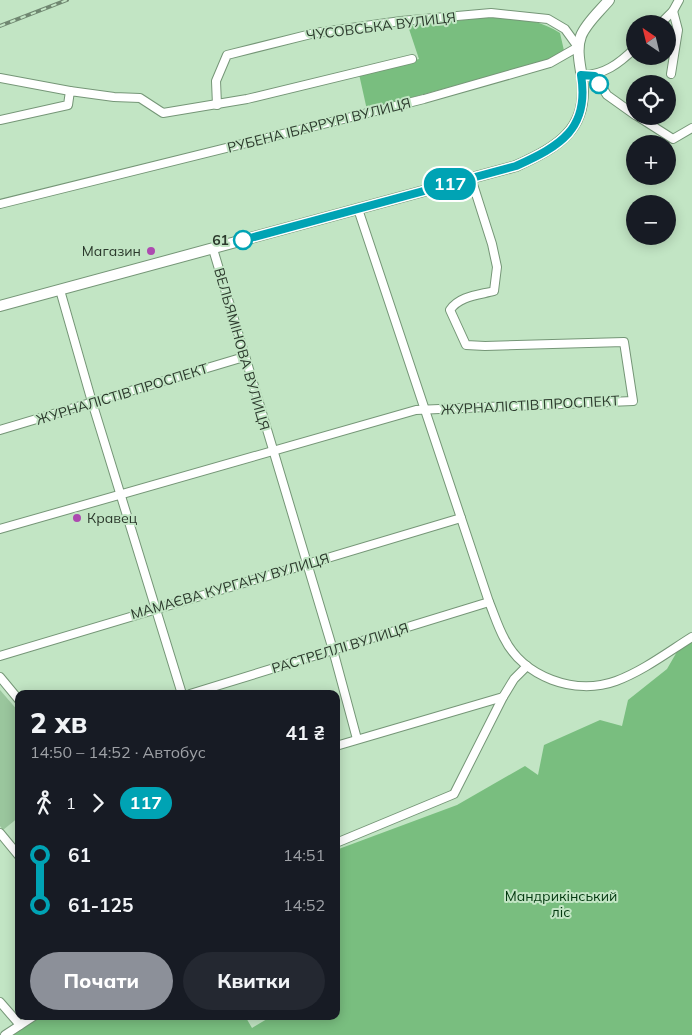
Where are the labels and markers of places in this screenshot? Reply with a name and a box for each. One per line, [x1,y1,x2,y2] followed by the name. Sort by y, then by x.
[589,74,609,94] unlabelled marker
[233,230,253,250] marker: 61
[212,231,229,249] place label: 61
[82,242,141,260] place label: Магазин
[145,245,157,257] marker: Магазин
[87,509,138,527] place label: Кравец
[71,512,83,524] marker: Кравец

